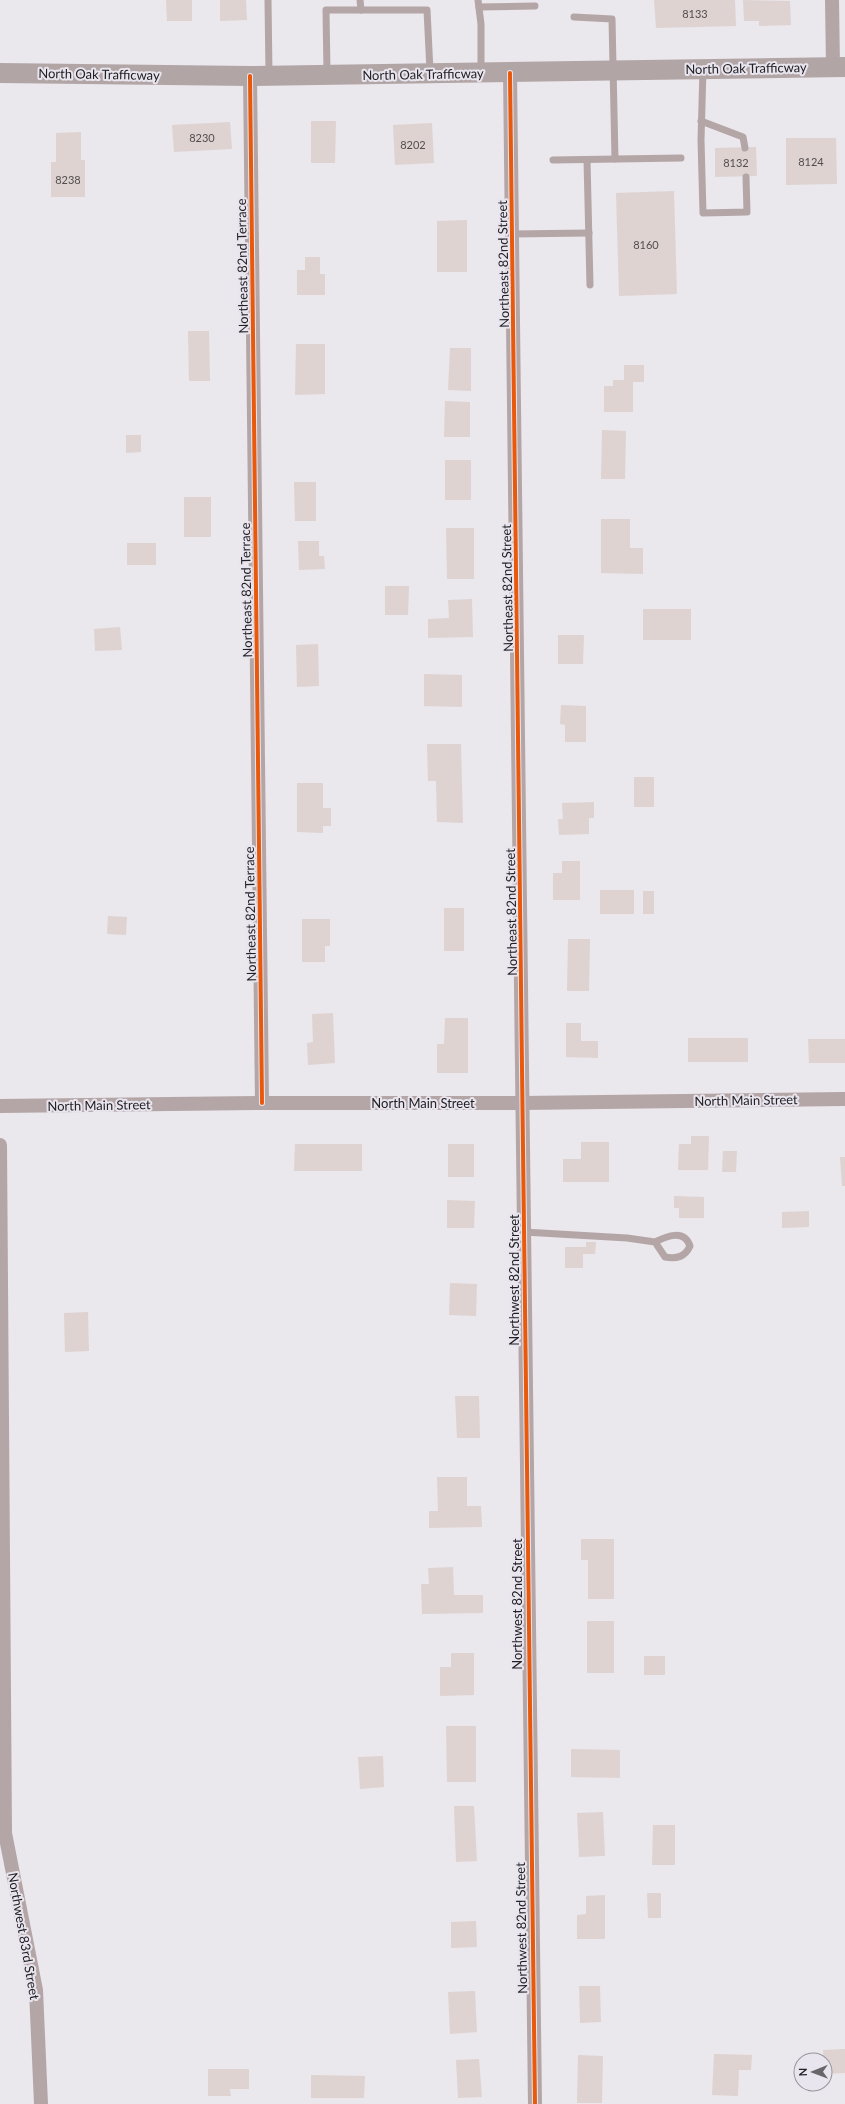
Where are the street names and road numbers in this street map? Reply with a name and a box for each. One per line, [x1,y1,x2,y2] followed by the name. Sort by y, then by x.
[685,59,807,77] street label: North Oak Trafficway
[38,65,160,83] street label: North Oak Trafficway
[362,65,484,83] street label: North Oak Trafficway
[233,198,251,334] street label: Northeast 82nd Terrace
[494,200,512,328] street label: Northeast 82nd Street
[237,522,255,658] street label: Northeast 82nd Terrace
[498,524,516,652] street label: Northeast 82nd Street
[241,846,259,982] street label: Northeast 82nd Terrace
[502,848,520,976] street label: Northeast 82nd Street
[694,1091,798,1109] street label: North Main Street
[371,1095,475,1111] street label: North Main Street
[47,1096,151,1114] street label: North Main Street
[506,1214,522,1346] street label: Northwest 82nd Street
[509,1538,525,1670] street label: Northwest 82nd Street
[512,1862,530,1994] street label: Northwest 82nd Street
[5,1871,43,2001] street label: Northwest 83rd Street

